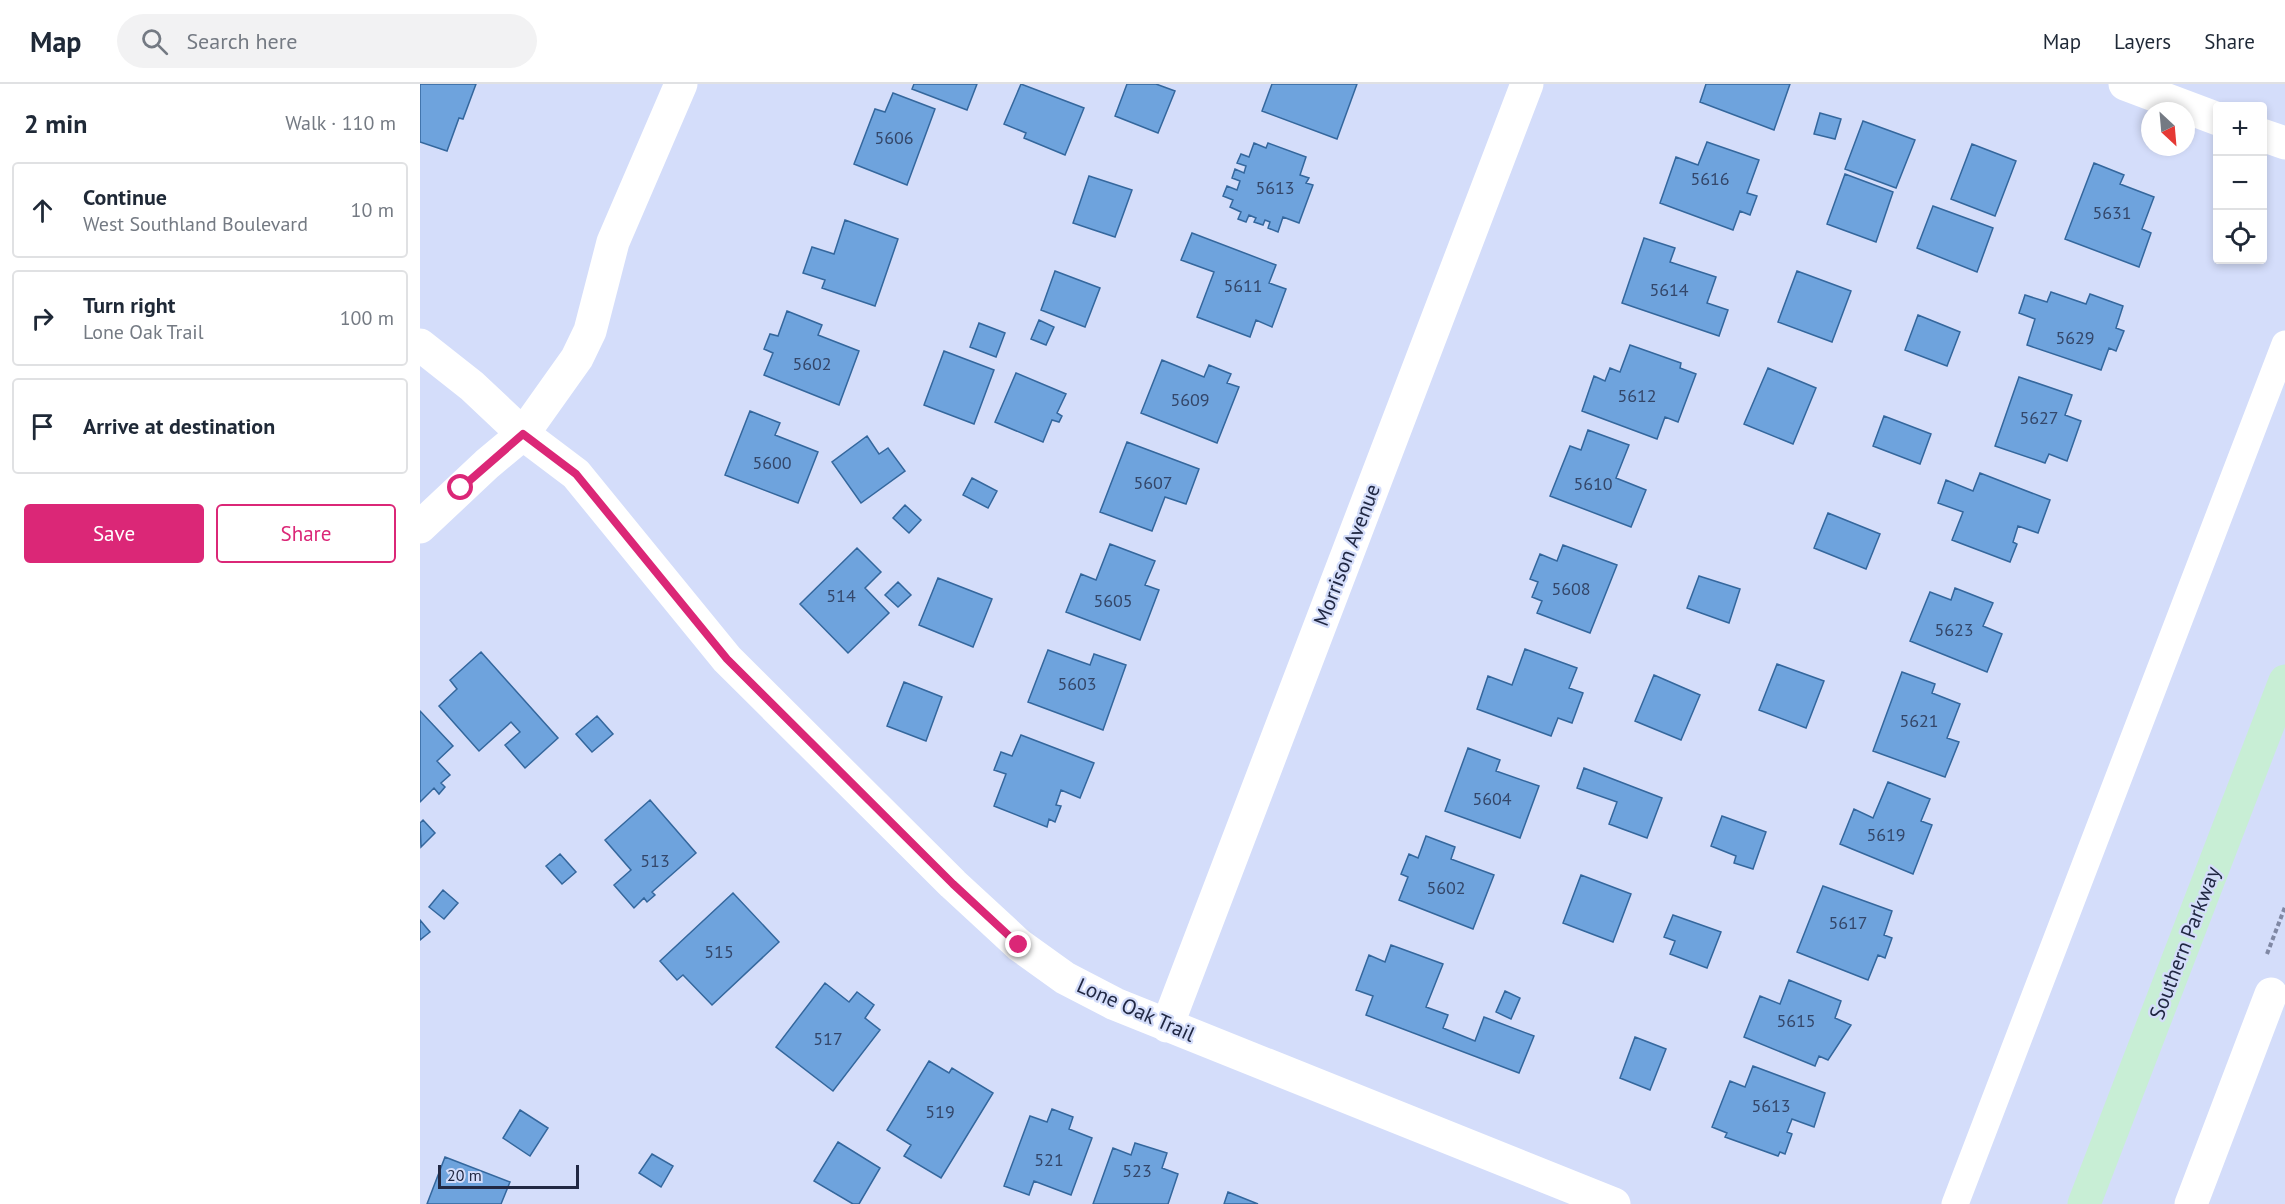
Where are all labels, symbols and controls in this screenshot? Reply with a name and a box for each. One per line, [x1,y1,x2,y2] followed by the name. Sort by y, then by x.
[117,14,537,68] search box
[30,23,81,60] text: Map
[138,25,171,58] icon: search
[186,27,297,55] text: Search here
[2043,28,2081,55] text: Map
[2114,28,2171,55] text: Layers
[2204,28,2255,55] text: Share
[2141,102,2195,156] north arrow
[2213,102,2267,264] map controls
[2213,102,2267,156] button: +
[24,107,87,140] text: 2 min
[285,110,396,136] text: Walk · 110 m
[874,126,914,149] house number: 5606
[2213,156,2267,210] button: −
[1690,167,1730,190] house number: 5616
[1255,176,1295,199] house number: 5613
[83,183,167,211] text: Continue
[26,194,59,227] icon: ahead
[351,197,394,223] text: 10 m
[2092,201,2132,224] house number: 5631
[2213,210,2267,264] button: locate
[83,211,308,237] text: West Southland Boulevard
[1223,274,1263,297] house number: 5611
[1649,278,1689,301] house number: 5614
[83,291,175,319] text: Turn right
[26,302,59,335] icon: right
[340,305,394,331] text: 100 m
[83,319,204,345] text: Lone Oak Trail
[2055,326,2095,349] house number: 5629
[792,352,832,375] house number: 5602
[1617,384,1657,407] house number: 5612
[1170,388,1210,411] house number: 5609
[2019,406,2059,429] house number: 5627
[26,410,59,443] icon: arrive
[83,412,275,440] text: Arrive at destination
[752,451,792,474] house number: 5600
[1133,471,1173,494] house number: 5607
[1573,472,1613,495] house number: 5610
[447,474,473,500] route start
[1307,480,1386,630] street label: Morrison Avenue
[24,504,204,563] button: Save
[216,504,396,563] button: Share
[1551,577,1591,600] house number: 5608
[826,584,856,607] house number: 514
[1093,589,1133,612] house number: 5605
[1934,618,1974,641] house number: 5623
[1057,672,1097,695] house number: 5603
[1899,709,1939,732] house number: 5621
[1472,787,1512,810] house number: 5604
[1866,823,1906,846] house number: 5619
[640,849,670,872] house number: 513
[2143,862,2226,1023] street label: Southern Parkway
[1426,876,1466,899] house number: 5602
[1828,911,1868,934] house number: 5617
[1005,931,1031,957] route end
[704,940,734,963] house number: 515
[1073,971,1200,1048] street label: Lone Oak Trail
[1776,1009,1816,1032] house number: 5615
[813,1027,843,1050] house number: 517
[1751,1094,1791,1117] house number: 5613
[925,1100,955,1123] house number: 519
[1034,1148,1064,1171] house number: 521
[1122,1159,1152,1182] house number: 523
[438,1162,579,1190] scale bar
[447,1165,482,1185] text: 20 m

